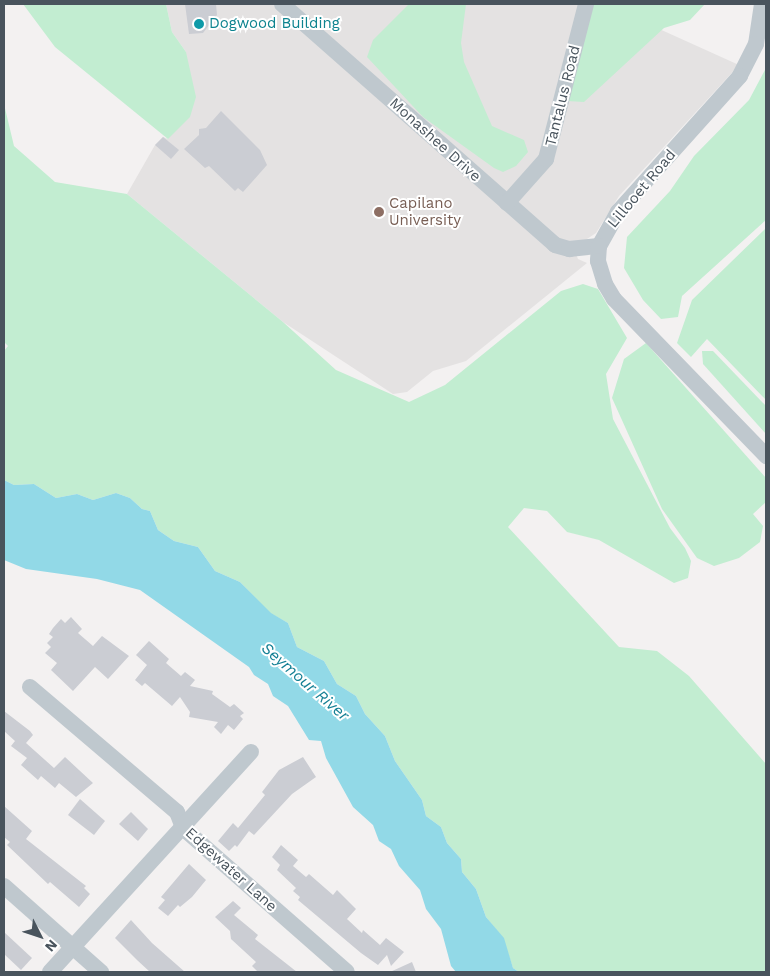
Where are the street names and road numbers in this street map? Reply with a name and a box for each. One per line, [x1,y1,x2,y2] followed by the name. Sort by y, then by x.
[542,44,584,148] street label: Tantalus Road
[386,94,484,186] street label: Monashee Drive
[604,146,680,232] street label: Lillooet Road
[181,824,281,916] street label: Edgewater Lane

